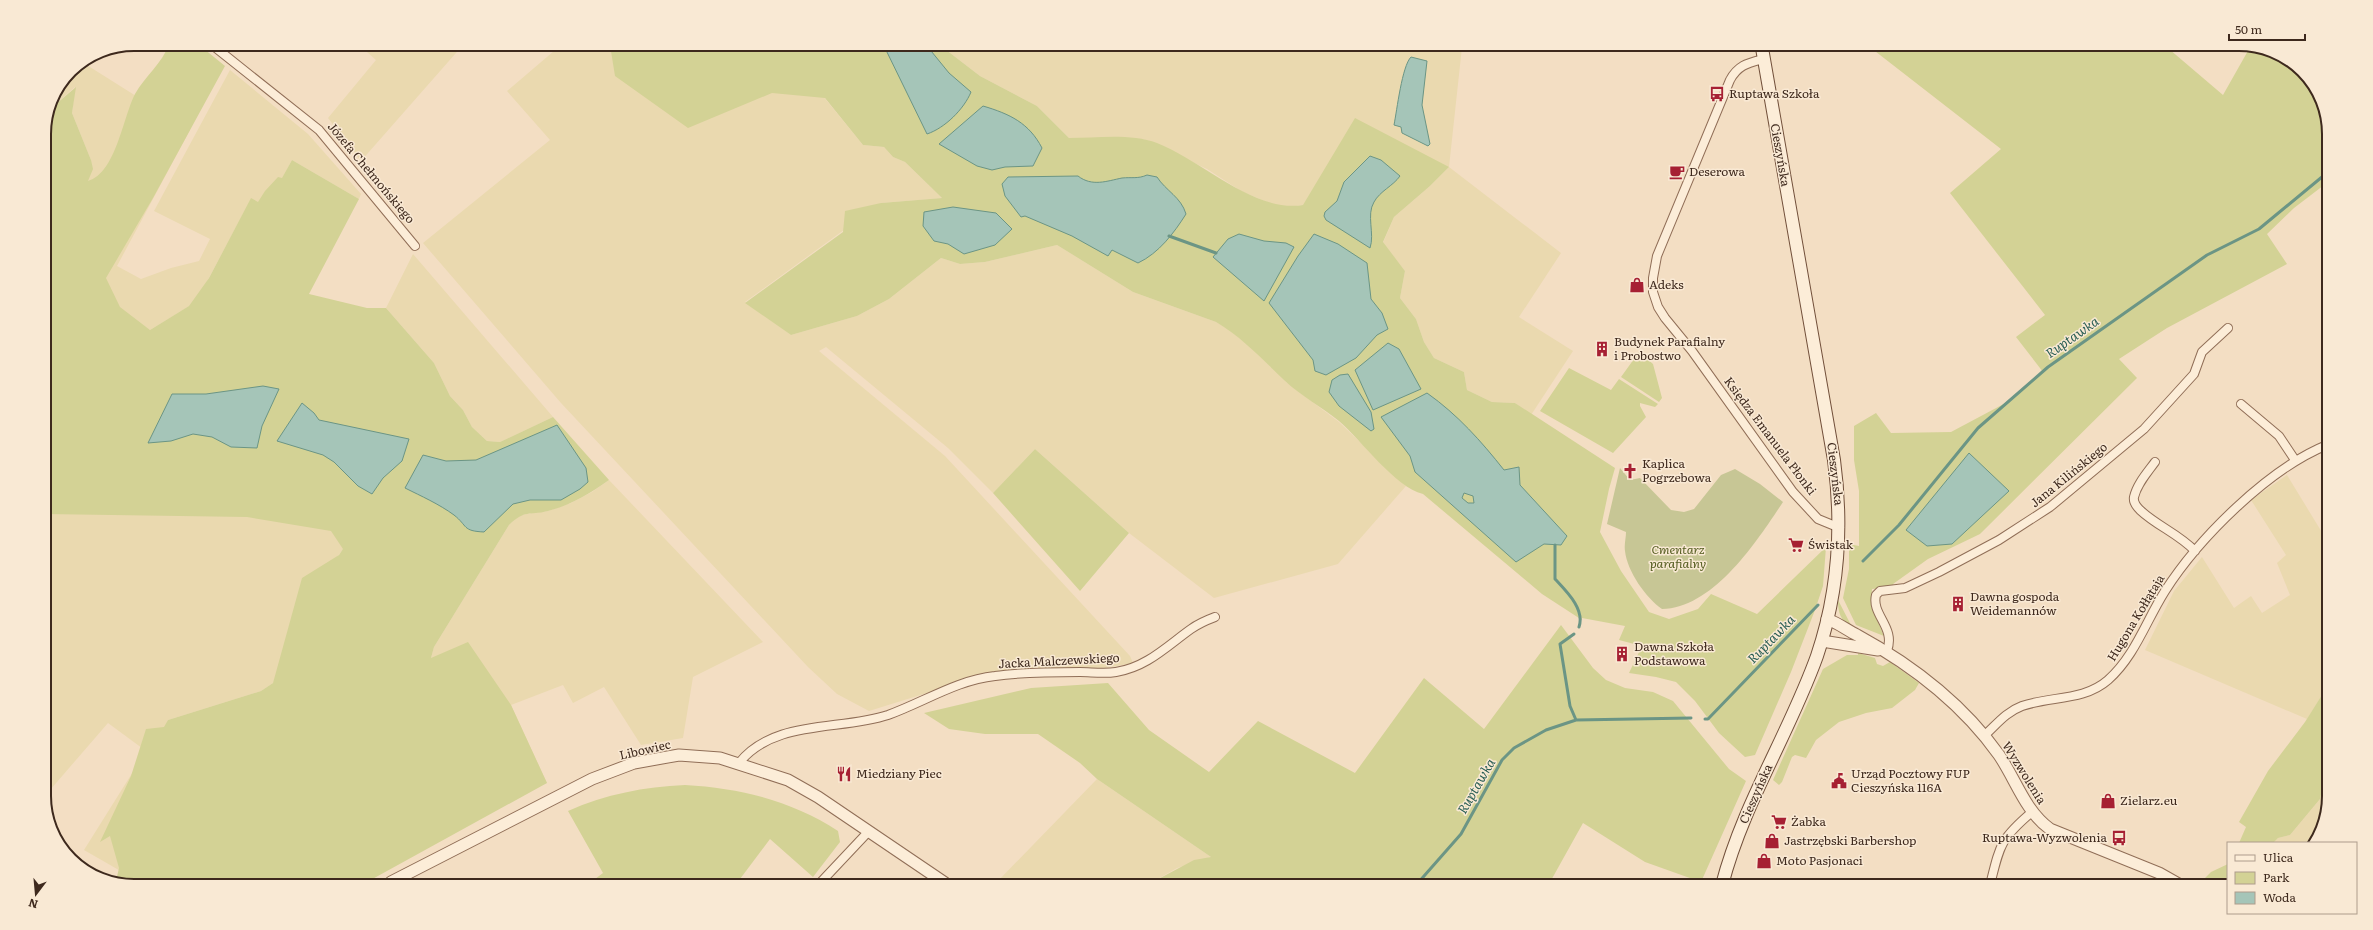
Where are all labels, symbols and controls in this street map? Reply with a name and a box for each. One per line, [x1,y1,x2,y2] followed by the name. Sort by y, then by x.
[2229,16,2305,42] scale bar
[2235,20,2262,38] text: 50 m
[1729,84,1820,102] place label: Ruptawa Szkoła
[1708,85,1726,103] bus stop icon: Ruptawa Szkoła
[324,118,420,227] street label: Józefa Chełmońskiego
[1767,122,1795,188] street label: Cieszyńska
[1689,162,1745,180] place label: Deserowa
[1668,163,1686,181] cafe icon: Deserowa
[1649,275,1684,293] place label: Adeks
[1628,276,1646,294] shop icon: Adeks
[2041,311,2103,362] water label: Ruptawka
[1614,332,1725,364] place label: Budynek Parafialny i Probostwo
[1593,340,1611,358] building icon: Budynek Parafialny i Probostwo
[1720,373,1821,498] street label: Księdza Emanuela Płonki
[2026,437,2111,511] street label: Jana Kilińskiego
[1823,441,1849,507] street label: Cieszyńska
[1642,454,1712,486] place label: Kaplica Pogrzebowa
[1621,462,1639,480] church icon: Kaplica Pogrzebowa
[1808,535,1854,553] place label: Świstak
[1787,536,1805,554] supermarket icon: Świstak
[1650,540,1706,572] park label: Cmentarz parafialny
[2102,570,2168,664] street label: Hugona Kołłątaja
[1970,587,2060,619] place label: Dawna gospoda Weidemannów
[1949,595,1967,613] building icon: Dawna gospoda Weidemannów
[1743,610,1799,667] water label: Ruptawka
[1634,637,1714,669] place label: Dawna Szkoła Podstawowa
[1613,645,1631,663] building icon: Dawna Szkoła Podstawowa
[998,648,1120,672] street label: Jacka Malczewskiego
[617,734,672,764] street label: Libowiec
[1998,738,2052,808] street label: Wyzwolenia
[1452,754,1499,817] water label: Ruptawka
[1734,760,1776,826] street label: Cieszyńska
[856,764,942,782] place label: Miedziany Piec
[1851,764,1970,796] place label: Urząd Pocztowy FUP Cieszyńska 116A
[835,765,853,783] restaurant icon: Miedziany Piec
[1830,772,1848,790] public building icon: Urząd Pocztowy FUP Cieszyńska 116A
[2120,791,2178,809] place label: Zielarz.eu
[2099,792,2117,810] shop icon: Zielarz.eu
[1791,812,1826,830] place label: Żabka
[1770,813,1788,831] supermarket icon: Żabka
[1982,828,2108,846] place label: Ruptawa-Wyzwolenia
[2110,829,2128,847] bus stop icon: Ruptawa-Wyzwolenia
[1784,831,1916,849] place label: Jastrzębski Barbershop
[1763,832,1781,850] shop icon: Jastrzębski Barbershop
[2227,842,2357,914] legend
[2263,848,2294,866] text: Ulica
[1776,851,1863,869] place label: Moto Pasjonaci
[1755,852,1773,870] shop icon: Moto Pasjonaci
[2263,868,2290,886] text: Park
[16,874,56,914] north arrow
[2263,888,2296,906] text: Woda
[26,896,40,914] text: N

